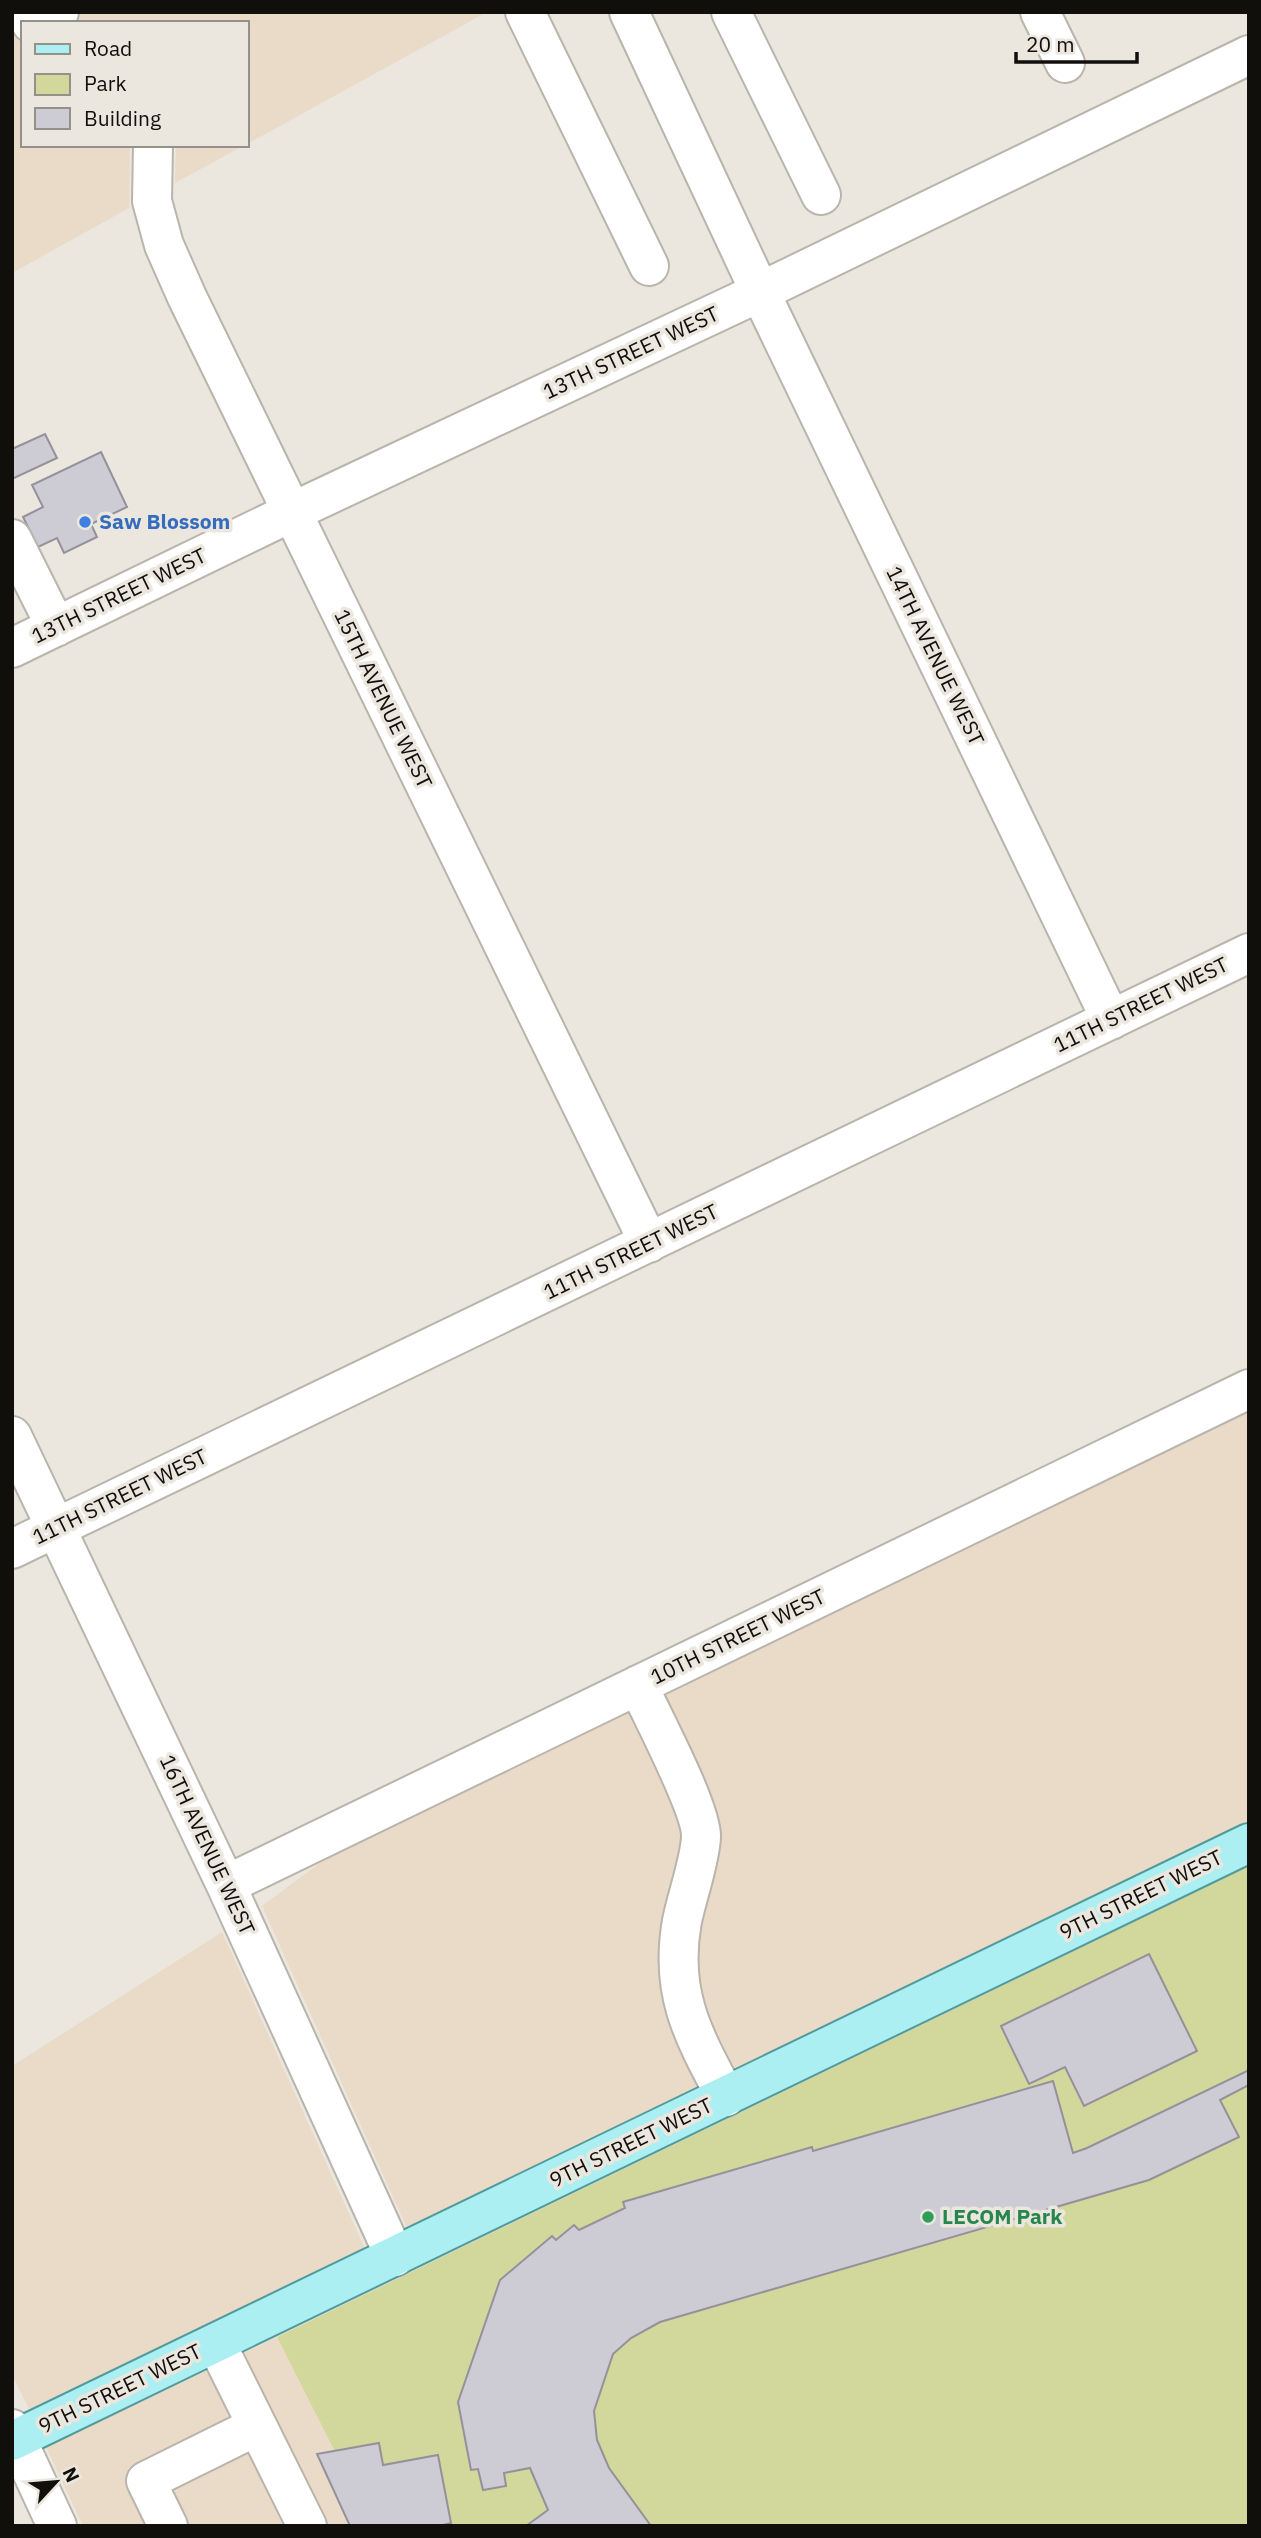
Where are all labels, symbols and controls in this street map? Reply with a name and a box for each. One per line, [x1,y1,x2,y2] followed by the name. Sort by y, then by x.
[21,21,248,147] legend
[1016,21,1137,65] scale bar
[1026,30,1075,58] text: 20 m
[84,34,132,62] text: Road
[84,69,127,97] text: Park
[84,104,161,132] text: Building
[538,299,723,405] street label: 13TH STREET WEST
[99,507,230,535] place label: Saw Blossom
[77,514,93,530] marker: Saw Blossom
[27,541,210,649] street label: 13TH STREET WEST
[880,561,991,750] street label: 14TH AVENUE WEST
[328,604,439,793] street label: 15TH AVENUE WEST
[1049,950,1232,1058] street label: 11TH STREET WEST
[539,1197,722,1305] street label: 11TH STREET WEST
[28,1442,211,1550] street label: 11TH STREET WEST
[646,1582,829,1690] street label: 10TH STREET WEST
[154,1750,262,1939] street label: 16TH AVENUE WEST
[1054,1842,1227,1946] street label: 9TH STREET WEST
[544,2090,717,2194] street label: 9TH STREET WEST
[942,2202,1063,2230] place label: LECOM Park
[920,2209,936,2225] marker: LECOM Park
[33,2336,206,2440] street label: 9TH STREET WEST
[21,2447,91,2517] north arrow
[57,2463,85,2486] text: N

